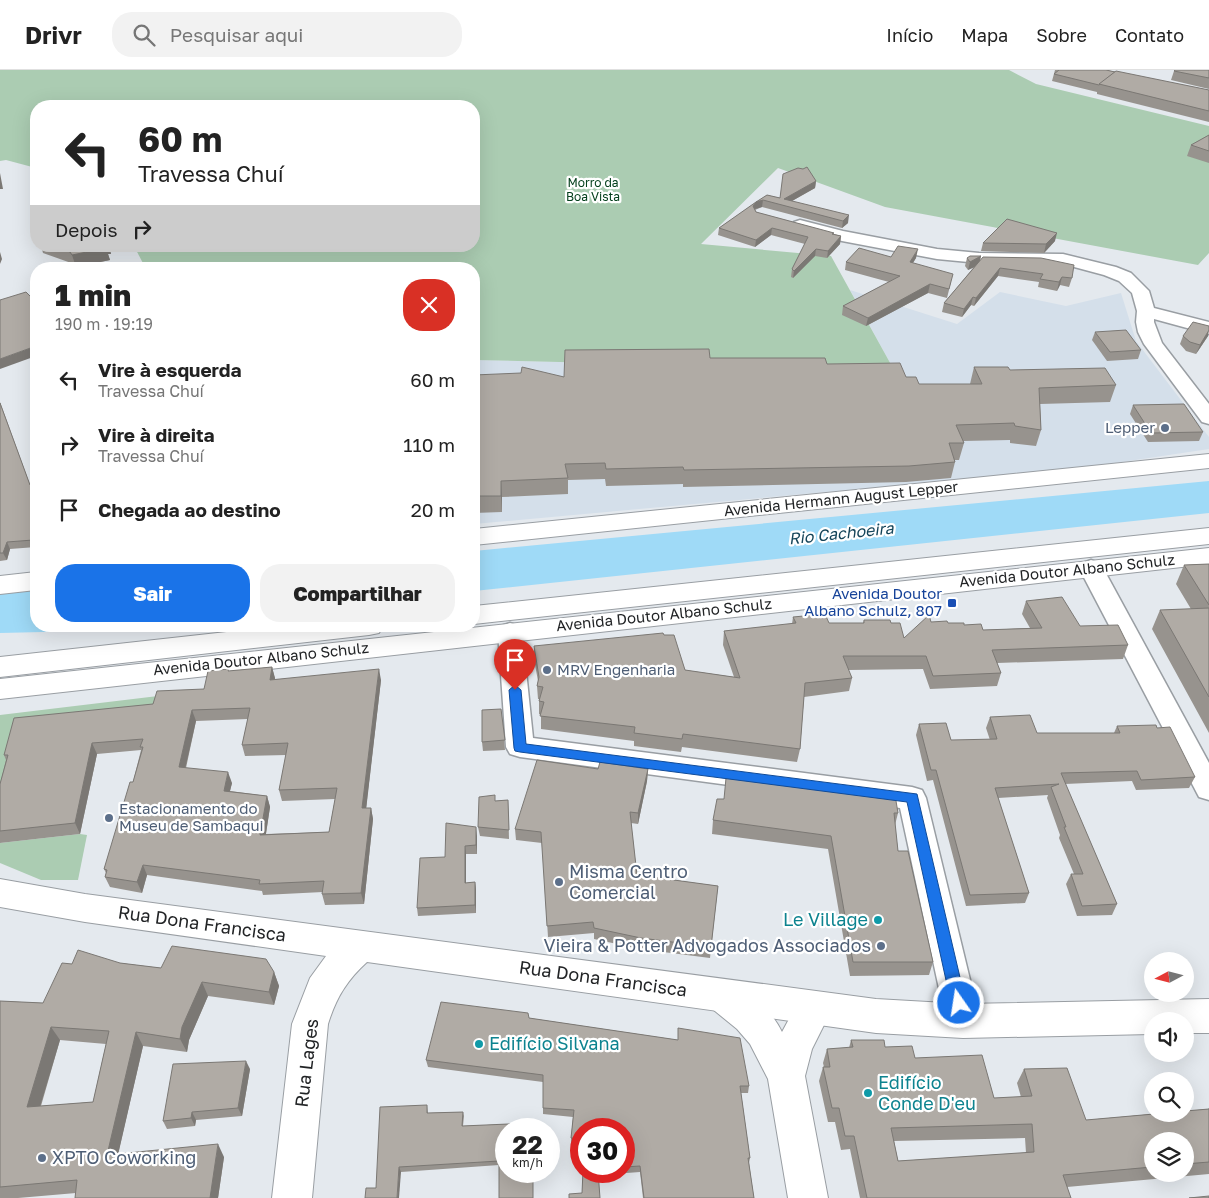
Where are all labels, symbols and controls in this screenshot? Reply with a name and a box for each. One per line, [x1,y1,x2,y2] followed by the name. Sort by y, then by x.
[112,12,462,57] search box
[25,20,82,49] text: Drivr
[130,21,158,49] icon: search
[170,23,303,46] text: Pesquisar aqui
[886,24,933,46] text: Início
[961,24,1008,46] text: Mapa
[1036,24,1087,46] text: Sobre
[1115,24,1184,46] text: Contato
[138,118,222,160] text: 60 m
[55,120,120,185] icon: left
[138,160,284,187] text: Travessa Chuí
[566,175,620,204] park label: Morro da Boa Vista
[128,215,156,243] icon: right
[55,218,118,241] text: Depois
[55,277,131,313] text: 1 min
[403,279,455,331] button: close
[55,314,153,334] text: 190 m · 19:19
[98,358,241,381] text: Vire à esquerda
[55,366,83,394] icon: left
[410,368,455,391] text: 60 m
[98,381,204,401] text: Travessa Chuí
[1105,418,1155,436] place label: Lepper
[1159,422,1171,434] marker: Lepper
[98,423,215,446] text: Vire à direita
[55,431,83,459] icon: right
[403,433,455,456] text: 110 m
[98,446,204,466] text: Travessa Chuí
[723,477,959,519] street label: Avenida Hermann August Lepper
[55,496,83,524] icon: arrive
[98,498,281,521] text: Chegada ao destino
[411,498,455,521] text: 20 m
[787,517,895,548] water label: Rio Cachoeira
[958,550,1176,590] street label: Avenida Doutor Albano Schulz
[55,564,250,622] button: Sair
[260,564,455,622] button: Compartilhar
[804,584,942,619] place label: Avenida Doutor Albano Schulz, 807
[555,594,773,634] street label: Avenida Doutor Albano Schulz
[946,597,958,609] marker: Avenida Doutor Albano Schulz, 807
[152,638,370,678] street label: Avenida Doutor Albano Schulz
[494,639,536,690] pin
[501,646,529,674] icon: arrive
[557,660,675,678] place label: MRV Engenharia
[541,664,553,676] marker: MRV Engenharia
[119,799,264,834] place label: Estacionamento do Museu de Sambaqui
[103,812,115,824] marker: Estacionamento do Museu de Sambaqui
[569,860,688,903] place label: Misma Centro Comercial
[553,876,565,888] marker: Misma Centro Comercial
[117,900,288,946] street label: Rua Dona Francisca
[783,908,868,930] place label: Le Village
[872,914,884,926] marker: Le Village
[544,934,871,956] place label: Vieira & Potter Advogados Associados
[875,940,887,952] marker: Vieira & Potter Advogados Associados
[1144,952,1194,1002] north arrow
[1144,952,1194,1182] map controls
[518,955,689,1001] street label: Rua Dona Francisca
[932,976,984,1028] position arrow
[1144,1012,1194,1062] button: sound
[290,1017,322,1108] street label: Rua Lages
[489,1032,620,1054] place label: Edifício Silvana
[473,1038,485,1050] marker: Edifício Silvana
[878,1071,976,1114] place label: Edifício Conde D'eu
[1144,1072,1194,1122] button: search
[862,1087,874,1099] marker: Edifício Conde D'eu
[570,1118,635,1183] speed limit sign: 30
[512,1129,543,1160] text: 22
[1144,1132,1194,1182] button: layers
[52,1146,196,1168] place label: XPTO Coworking
[36,1152,48,1164] marker: XPTO Coworking
[512,1155,543,1170] text: km/h

